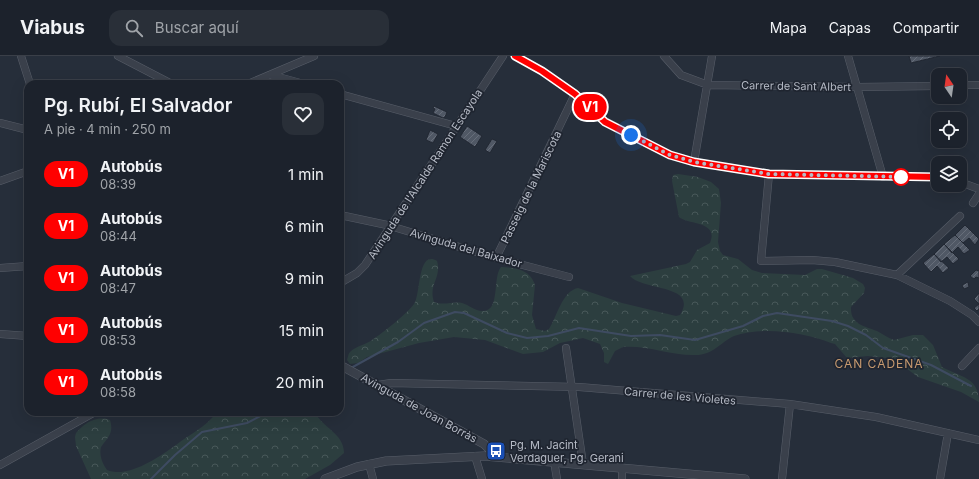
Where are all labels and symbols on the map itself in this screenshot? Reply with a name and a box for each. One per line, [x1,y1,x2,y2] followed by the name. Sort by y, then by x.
[931,68,967,104] north arrow
[741,78,852,94] street label: Carrer de Sant Albert
[365,86,485,262] street label: Avinguda de l'Alcalde Ramon Escayola
[572,94,608,120] line badge: V1
[621,125,641,145] your location
[498,128,564,246] street label: Passeig de la Mariscota
[892,168,910,186] unlabelled marker
[408,225,524,271] street label: Avinguda del Baixador
[834,356,924,371] district label: CAN CADENA
[358,370,480,446] street label: Avinguda de Joan Borràs
[624,384,737,408] street label: Carrer de les Violetes
[510,438,624,465] place label: Pg. M. Jacint Verdaguer, Pg. Gerani
[485,440,507,462] bus stop icon: Pg. M. Jacint Verdaguer, Pg. Gerani

